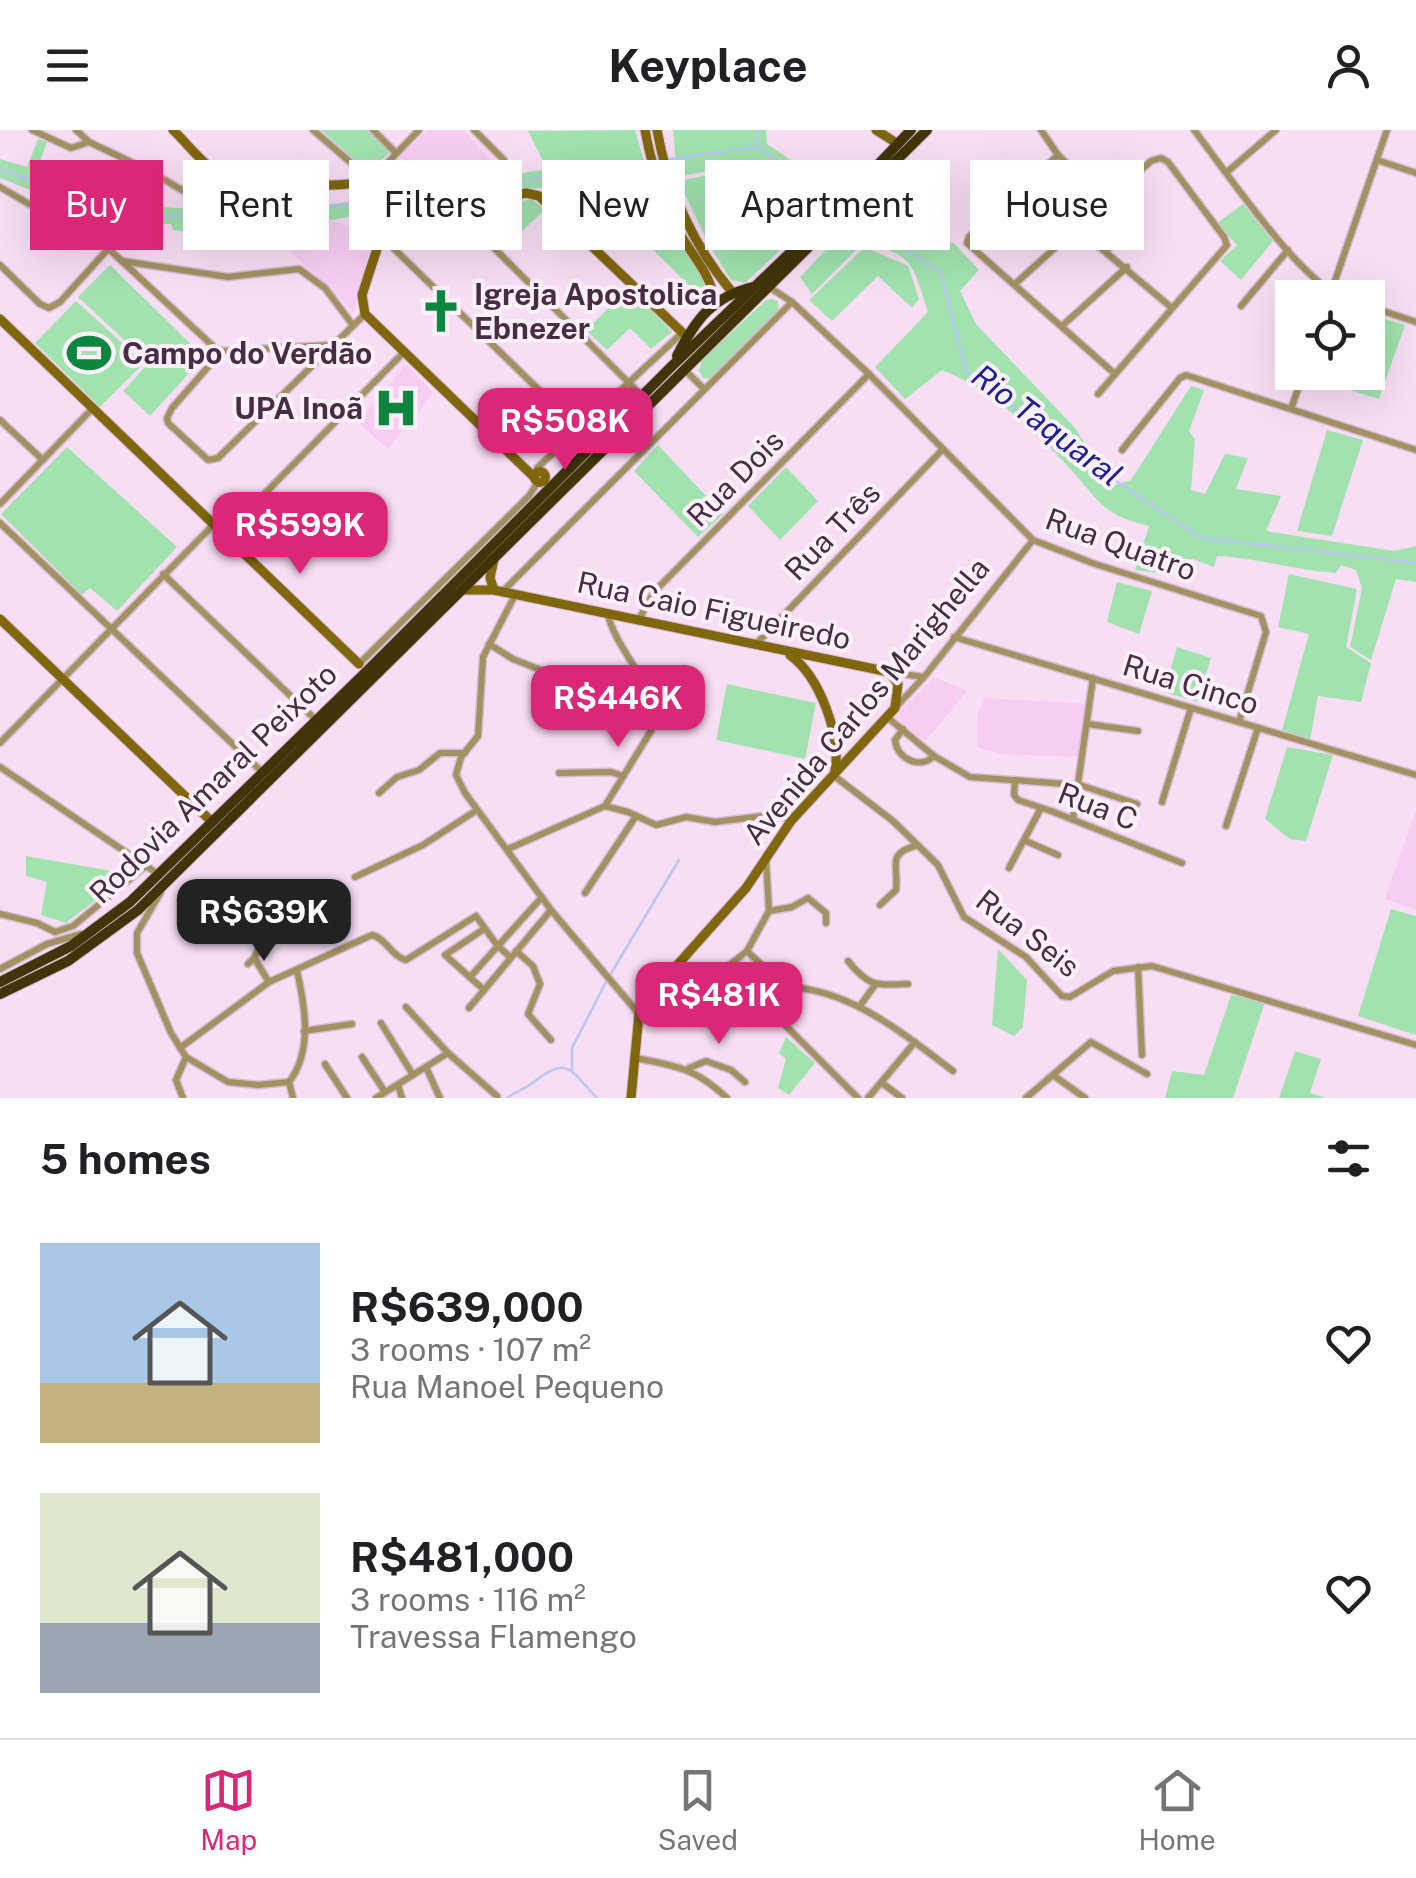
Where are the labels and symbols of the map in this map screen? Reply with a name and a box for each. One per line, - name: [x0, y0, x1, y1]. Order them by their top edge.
- place label: Igreja Apostolica Ebnezer: [474, 276, 717, 346]
- church icon: Igreja Apostolica Ebnezer: [417, 287, 465, 335]
- sports icon: Campo do Verdão: [65, 329, 113, 377]
- place label: Campo do Verdão: [122, 335, 372, 371]
- water label: Rio Taquaral: [965, 357, 1129, 493]
- hospital icon: UPA Inoã: [372, 384, 420, 432]
- pin: R$508K: [484, 388, 646, 473]
- place label: UPA Inoã: [234, 390, 363, 426]
- street label: Rua Dois: [679, 422, 791, 534]
- street label: Rua Três: [777, 475, 887, 587]
- pin: R$599K: [219, 492, 381, 577]
- street label: Rua Quatro: [1041, 500, 1201, 588]
- street label: Avenida Carlos Marighella: [735, 550, 997, 852]
- street label: Rua Caio Figueiredo: [574, 563, 854, 657]
- street label: Rua Cinco: [1119, 646, 1263, 722]
- street label: Rodovia Amaral Peixoto: [82, 655, 344, 911]
- pin: R$446K: [537, 665, 699, 750]
- street label: Rua C: [1053, 775, 1143, 837]
- pin: R$639K: [183, 879, 345, 964]
- street label: Rua Seis: [969, 882, 1087, 984]
- pin: R$481K: [638, 962, 800, 1047]

